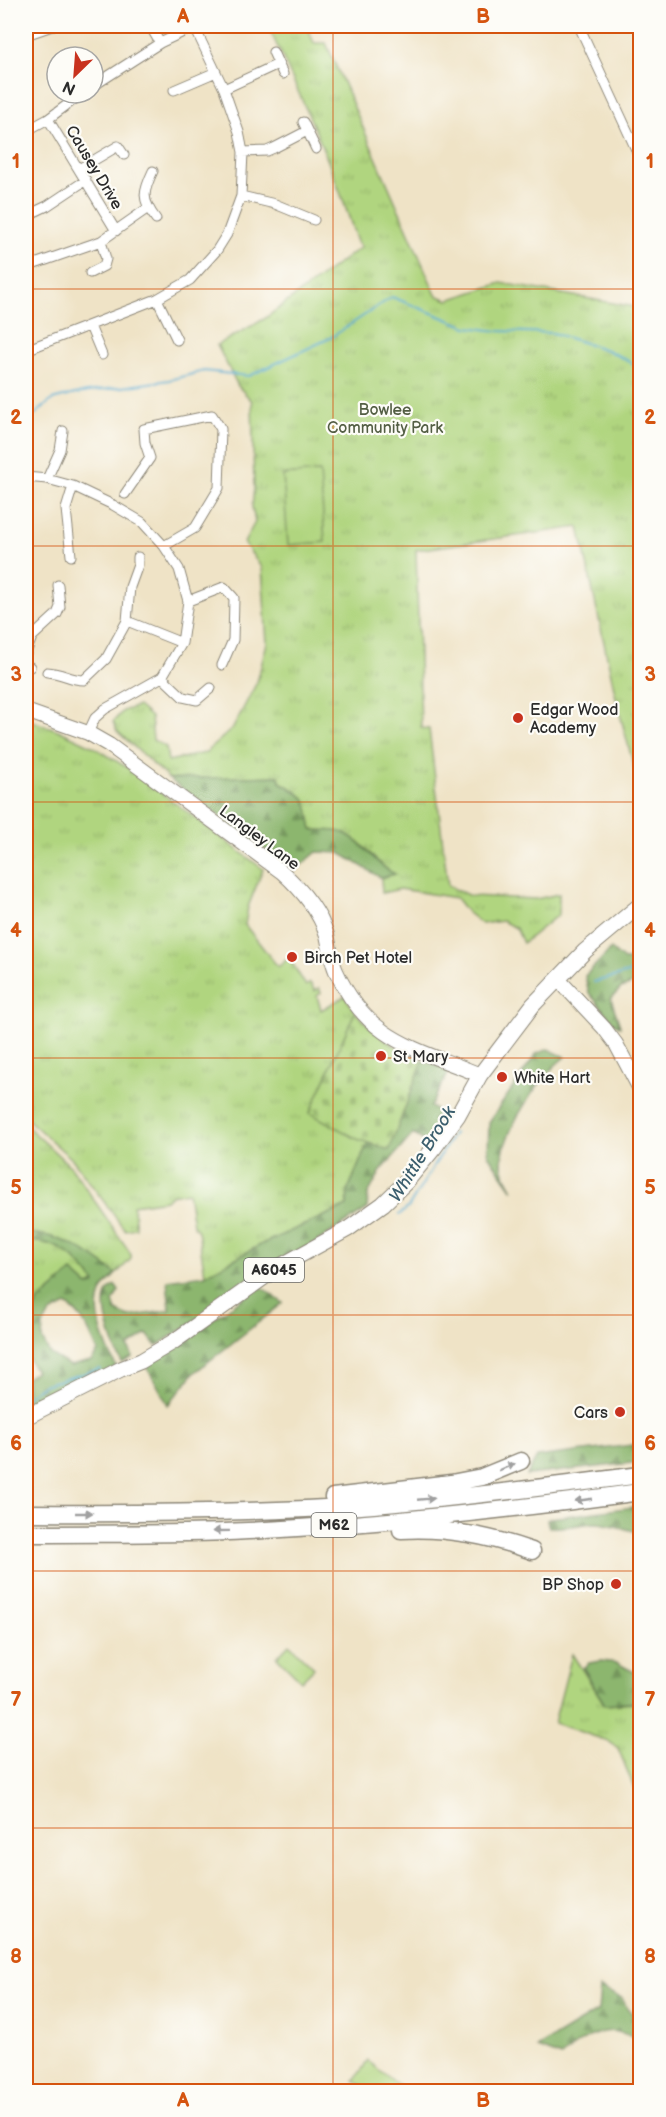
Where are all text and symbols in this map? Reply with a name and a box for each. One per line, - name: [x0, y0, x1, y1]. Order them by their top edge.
- text: A: [176, 5, 190, 29]
- text: B: [476, 5, 490, 29]
- north arrow: [45, 45, 105, 105]
- text: N: [60, 76, 79, 98]
- street label: Causey Drive: [61, 122, 127, 214]
- text: 1: [12, 150, 20, 174]
- text: 1: [646, 150, 654, 174]
- park label: Bowlee Community Park: [327, 401, 443, 438]
- text: 2: [10, 406, 22, 430]
- text: 2: [644, 406, 656, 430]
- text: 3: [10, 663, 22, 687]
- text: 3: [644, 663, 656, 687]
- place label: Edgar Wood Academy: [530, 701, 619, 738]
- marker: Edgar Wood Academy: [511, 711, 525, 725]
- street label: Langley Lane: [215, 802, 303, 875]
- text: 4: [10, 919, 22, 943]
- text: 4: [644, 919, 656, 943]
- place label: Birch Pet Hotel: [304, 949, 412, 968]
- marker: Birch Pet Hotel: [285, 950, 299, 964]
- place label: St Mary: [393, 1048, 449, 1067]
- marker: St Mary: [374, 1049, 388, 1063]
- place label: White Hart: [514, 1069, 591, 1088]
- marker: White Hart: [495, 1070, 509, 1084]
- water label: Whittle Brook: [385, 1102, 461, 1206]
- text: 5: [10, 1176, 22, 1200]
- text: 5: [644, 1176, 656, 1200]
- road number: A6045: [244, 1258, 304, 1282]
- place label: Cars: [574, 1404, 608, 1423]
- marker: Cars: [613, 1405, 627, 1419]
- text: 6: [10, 1432, 22, 1456]
- text: 6: [644, 1432, 656, 1456]
- one-way arrow: [498, 1462, 516, 1471]
- one-way arrow: [416, 1494, 435, 1504]
- one-way arrow: [573, 1495, 592, 1505]
- one-way arrow: [74, 1508, 93, 1518]
- road number: M62: [312, 1513, 356, 1537]
- one-way arrow: [212, 1527, 231, 1536]
- place label: BP Shop: [542, 1576, 604, 1595]
- marker: BP Shop: [609, 1577, 623, 1591]
- text: 7: [10, 1688, 22, 1712]
- text: 7: [644, 1688, 656, 1712]
- text: 8: [10, 1945, 22, 1969]
- text: 8: [644, 1945, 656, 1969]
- text: A: [176, 2089, 190, 2113]
- text: B: [476, 2089, 490, 2113]

